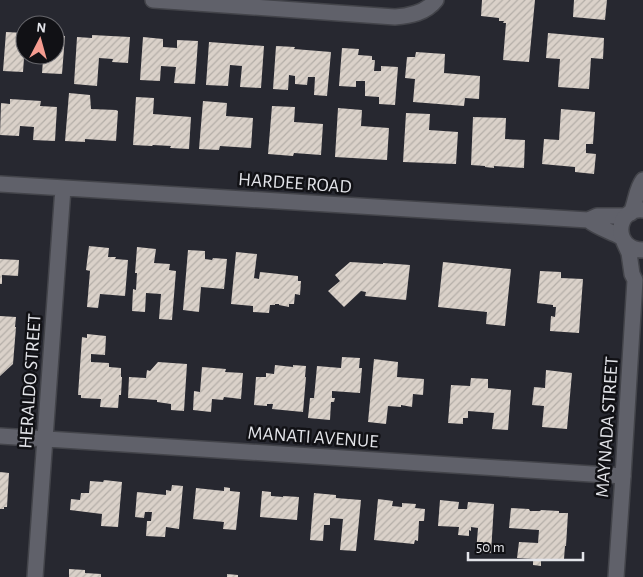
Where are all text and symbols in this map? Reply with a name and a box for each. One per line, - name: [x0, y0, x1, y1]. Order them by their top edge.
- north arrow: [15, 15, 65, 65]
- text: N: [36, 21, 47, 36]
- street label: HARDEE ROAD: [238, 170, 352, 197]
- street label: HERALDO STREET: [16, 313, 45, 449]
- street label: MAYNADA STREET: [593, 356, 622, 498]
- street label: MANATI AVENUE: [247, 423, 379, 452]
- scale bar: [468, 530, 583, 562]
- text: 50 m: [476, 540, 505, 555]

